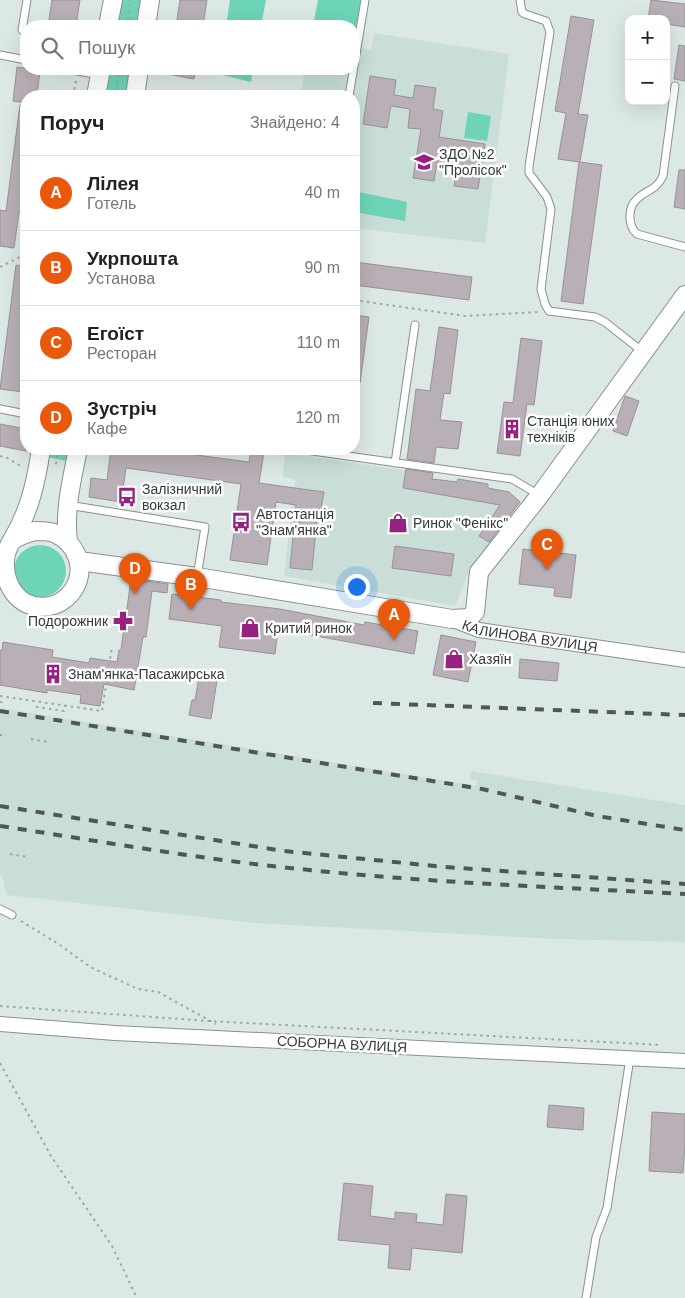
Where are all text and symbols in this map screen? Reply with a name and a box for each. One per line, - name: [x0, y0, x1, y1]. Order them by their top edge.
- map controls: [625, 15, 670, 105]
- button: +: [625, 15, 670, 60]
- search box: [20, 20, 360, 75]
- icon: search: [38, 34, 66, 62]
- text: Пошук: [78, 37, 135, 58]
- button: −: [625, 60, 670, 105]
- text: Поруч: [40, 111, 104, 134]
- text: Знайдено: 4: [250, 114, 340, 131]
- place label: ЗДО №2 "Пролісок": [439, 146, 507, 178]
- school or university icon: ЗДО №2 "Пролісок": [413, 151, 435, 173]
- text: Лілея: [87, 173, 139, 194]
- text: A: [50, 184, 62, 201]
- text: 40 m: [304, 184, 340, 201]
- text: Готель: [87, 195, 136, 212]
- text: Укрпошта: [87, 248, 178, 269]
- text: B: [50, 259, 62, 276]
- text: 90 m: [304, 259, 340, 276]
- text: Установа: [87, 270, 155, 287]
- text: Егоїст: [87, 323, 144, 344]
- text: C: [50, 334, 62, 351]
- text: 110 m: [297, 334, 340, 351]
- text: Ресторан: [87, 345, 157, 362]
- text: Зустріч: [87, 398, 157, 419]
- text: D: [50, 409, 62, 426]
- text: 120 m: [296, 409, 340, 426]
- place label: Станція юних техніків: [527, 413, 615, 445]
- building icon: Станція юних техніків: [501, 418, 523, 440]
- text: Кафе: [87, 420, 127, 437]
- place label: Залізничний вокзал: [142, 481, 222, 513]
- bus stop icon: Залізничний вокзал: [116, 486, 138, 508]
- place label: Автостанція "Знам'янка": [256, 506, 334, 538]
- bus stop icon: Автостанція "Знам'янка": [230, 511, 252, 533]
- shop icon: Ринок "Фенікс": [387, 512, 409, 534]
- place label: Ринок "Фенікс": [413, 515, 508, 531]
- pin: C: [531, 529, 563, 570]
- pin: D: [119, 553, 151, 594]
- pin: B: [175, 569, 207, 610]
- your location: [344, 574, 370, 600]
- pin: A: [378, 599, 410, 640]
- pharmacy icon: Подорожник: [112, 610, 134, 632]
- place label: Подорожник: [28, 613, 109, 629]
- street label: КАЛИНОВА ВУЛИЦЯ: [460, 616, 599, 655]
- shop icon: Критий ринок: [239, 617, 261, 639]
- place label: Критий ринок: [265, 620, 353, 636]
- shop icon: Хазяїн: [443, 648, 465, 670]
- place label: Хазяїн: [469, 651, 512, 667]
- building icon: Знам'янка-Пасажирська: [42, 663, 64, 685]
- place label: Знам'янка-Пасажирська: [68, 666, 225, 682]
- street label: СОБОРНА ВУЛИЦЯ: [277, 1033, 407, 1055]

